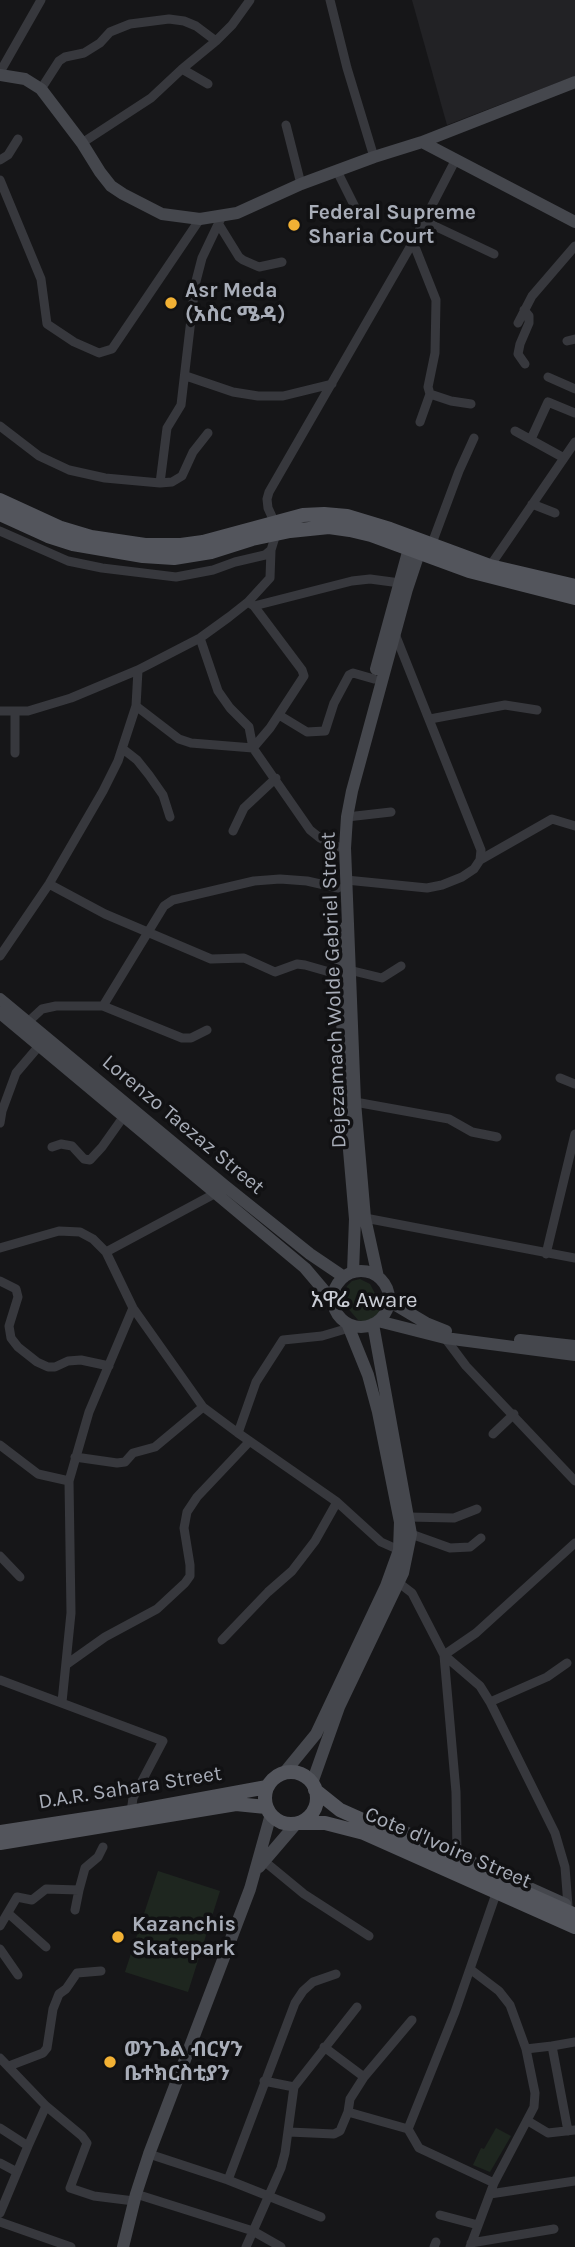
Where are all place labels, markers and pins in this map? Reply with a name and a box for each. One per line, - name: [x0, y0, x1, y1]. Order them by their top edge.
- place label: Federal Supreme Sharia Court: [308, 200, 476, 250]
- marker: Federal Supreme Sharia Court: [286, 217, 302, 233]
- place label: Asr Meda (አስር ሜዳ): [185, 278, 286, 328]
- marker: Asr Meda (አስር ሜዳ): [163, 295, 179, 311]
- place label: Kazanchis Skatepark: [132, 1912, 236, 1962]
- marker: Kazanchis Skatepark: [110, 1929, 126, 1945]
- place label: ወንጌል ብርሃን ቤተክርስቲያን: [124, 2037, 243, 2087]
- marker: ወንጌል ብርሃን ቤተክርስቲያን: [102, 2054, 118, 2070]

